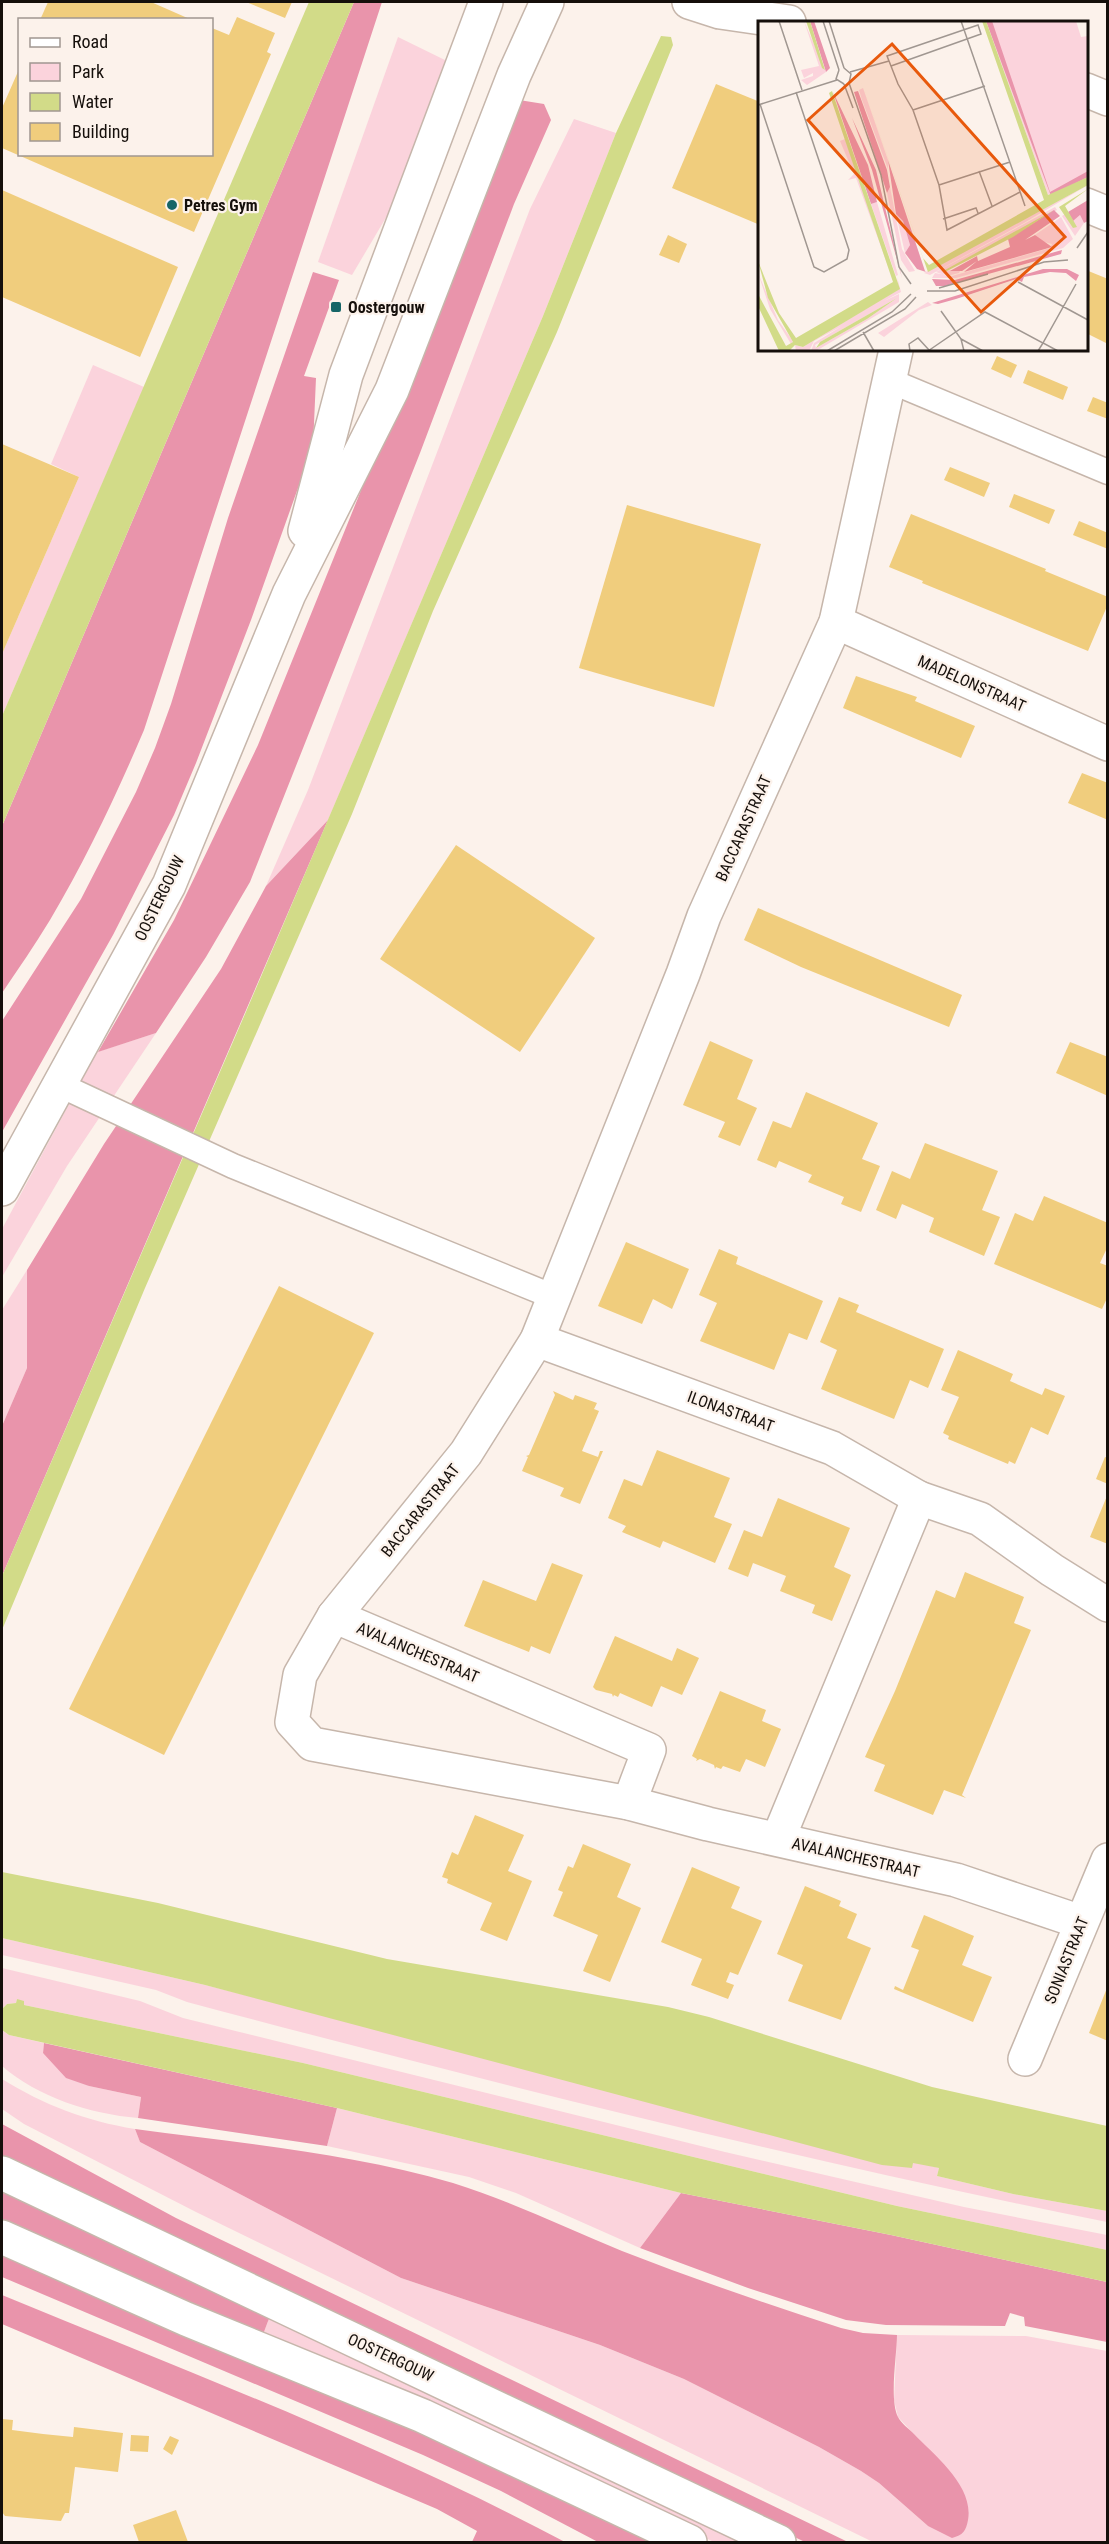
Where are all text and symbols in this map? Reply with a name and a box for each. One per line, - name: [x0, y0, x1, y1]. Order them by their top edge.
- legend: [18, 18, 213, 156]
- inset map: [758, 21, 1088, 351]
- text: Road: [72, 31, 108, 52]
- text: Park: [72, 61, 104, 82]
- text: Water: [72, 91, 114, 112]
- text: Building: [72, 121, 129, 142]
- place label: Petres Gym: [184, 196, 258, 215]
- marker: Petres Gym: [165, 198, 179, 212]
- place label: Oostergouw: [348, 298, 425, 317]
- marker: Oostergouw: [329, 300, 343, 314]
- street label: MADELONSTRAAT: [915, 651, 1029, 716]
- street label: BACCARASTRAAT: [712, 772, 775, 884]
- street label: OOSTERGOUW: [131, 852, 188, 944]
- street label: ILONASTRAAT: [685, 1387, 777, 1436]
- street label: BACCARASTRAAT: [377, 1460, 464, 1561]
- street label: AVALANCHESTRAAT: [354, 1618, 482, 1687]
- street label: AVALANCHESTRAAT: [790, 1834, 922, 1881]
- street label: SONIASTRAAT: [1040, 1914, 1093, 2006]
- street label: OOSTERGOUW: [345, 2329, 437, 2386]

